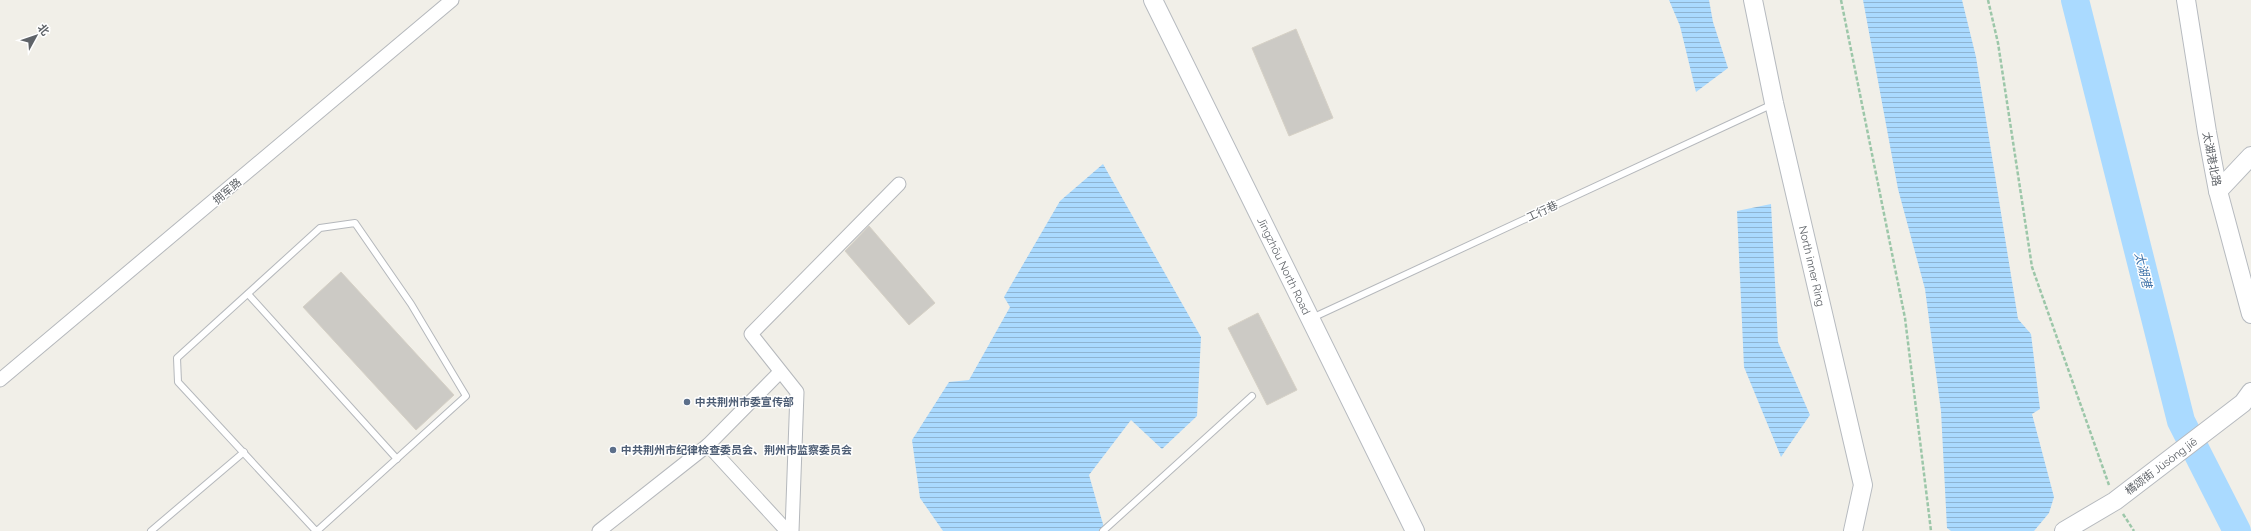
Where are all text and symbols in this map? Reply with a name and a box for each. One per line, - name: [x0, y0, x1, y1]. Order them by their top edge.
- north arrow: [16, 16, 56, 56]
- text: 北: [35, 22, 52, 38]
- street label: 太湖港北路: [2200, 131, 2223, 187]
- street label: 拥军路: [211, 176, 244, 207]
- street label: 工行巷: [1525, 199, 1560, 224]
- street label: Jīngzhōu North Road: [1254, 215, 1313, 317]
- street label: North inner Ring: [1796, 224, 1827, 308]
- water label: 太湖港: [2132, 251, 2155, 291]
- place label: 中共荆州市委宣传部: [695, 396, 794, 409]
- marker: 中共荆州市委宣传部: [682, 397, 692, 407]
- street label: 橘颂街 Júsòng jiē: [2123, 435, 2200, 498]
- place label: 中共荆州市纪律检查委员会、荆州市监察委员会: [621, 444, 852, 457]
- marker: 中共荆州市纪律检查委员会、荆州市监察委员会: [608, 445, 618, 455]

